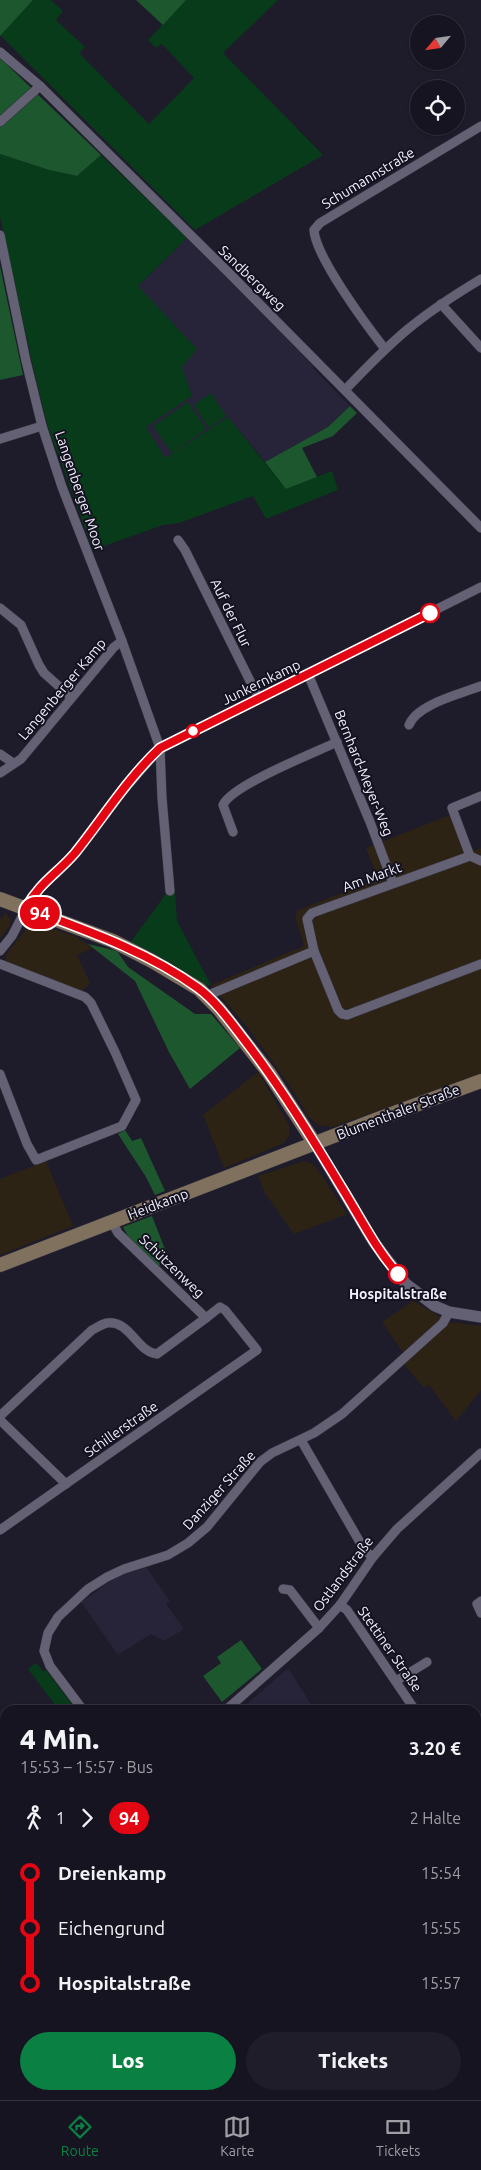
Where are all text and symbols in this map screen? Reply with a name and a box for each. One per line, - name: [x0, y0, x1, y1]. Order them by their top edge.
- north arrow: [410, 15, 465, 70]
- map controls: [410, 15, 465, 135]
- button: locate: [410, 80, 465, 135]
- street label: Schumannstraße: [319, 144, 417, 212]
- street label: Sandbergweg: [215, 242, 289, 314]
- street label: Langenberger Moor: [52, 429, 108, 554]
- street label: Auf der Flur: [208, 576, 255, 651]
- unlabelled marker: [420, 603, 440, 623]
- street label: Langenberger Kamp: [15, 635, 109, 743]
- street label: Junkernkamp: [219, 656, 303, 708]
- street label: Bernhard-Meyer-Weg: [331, 708, 397, 838]
- unlabelled marker: [186, 724, 200, 738]
- street label: Am Markt: [340, 859, 404, 895]
- line badge: 94: [18, 897, 62, 929]
- text: 94: [30, 903, 50, 923]
- street label: Blumenthaler Straße: [334, 1081, 462, 1143]
- street label: Heidkamp: [125, 1185, 191, 1223]
- street label: Schützenweg: [136, 1231, 208, 1301]
- marker: Hospitalstraße: [388, 1264, 408, 1284]
- place label: Hospitalstraße: [349, 1286, 447, 1302]
- street label: Schillerstraße: [81, 1398, 161, 1460]
- street label: Danziger Straße: [179, 1447, 259, 1533]
- street label: Ostlandstraße: [310, 1533, 376, 1615]
- street label: Stettiner Straße: [355, 1603, 425, 1695]
- text: 4 Min.: [20, 1723, 99, 1754]
- text: 3.20 €: [409, 1737, 461, 1759]
- text: 15:53 – 15:57 · Bus: [20, 1758, 153, 1776]
- icon: walk: [20, 1804, 48, 1832]
- icon: forward: [73, 1804, 101, 1832]
- text: 94: [119, 1808, 139, 1828]
- text: 1: [56, 1809, 65, 1827]
- text: 2 Halte: [410, 1809, 461, 1827]
- text: Dreienkamp: [58, 1862, 166, 1884]
- text: 15:54: [421, 1864, 461, 1882]
- text: Eichengrund: [58, 1917, 165, 1939]
- text: 15:55: [421, 1919, 461, 1937]
- text: Hospitalstraße: [58, 1972, 191, 1994]
- text: 15:57: [421, 1974, 461, 1992]
- button: Los: [20, 2032, 236, 2090]
- button: Tickets: [246, 2032, 461, 2090]
- tab: Route: [61, 2113, 99, 2159]
- tab: Karte: [220, 2113, 255, 2159]
- tab: Tickets: [376, 2113, 420, 2159]

